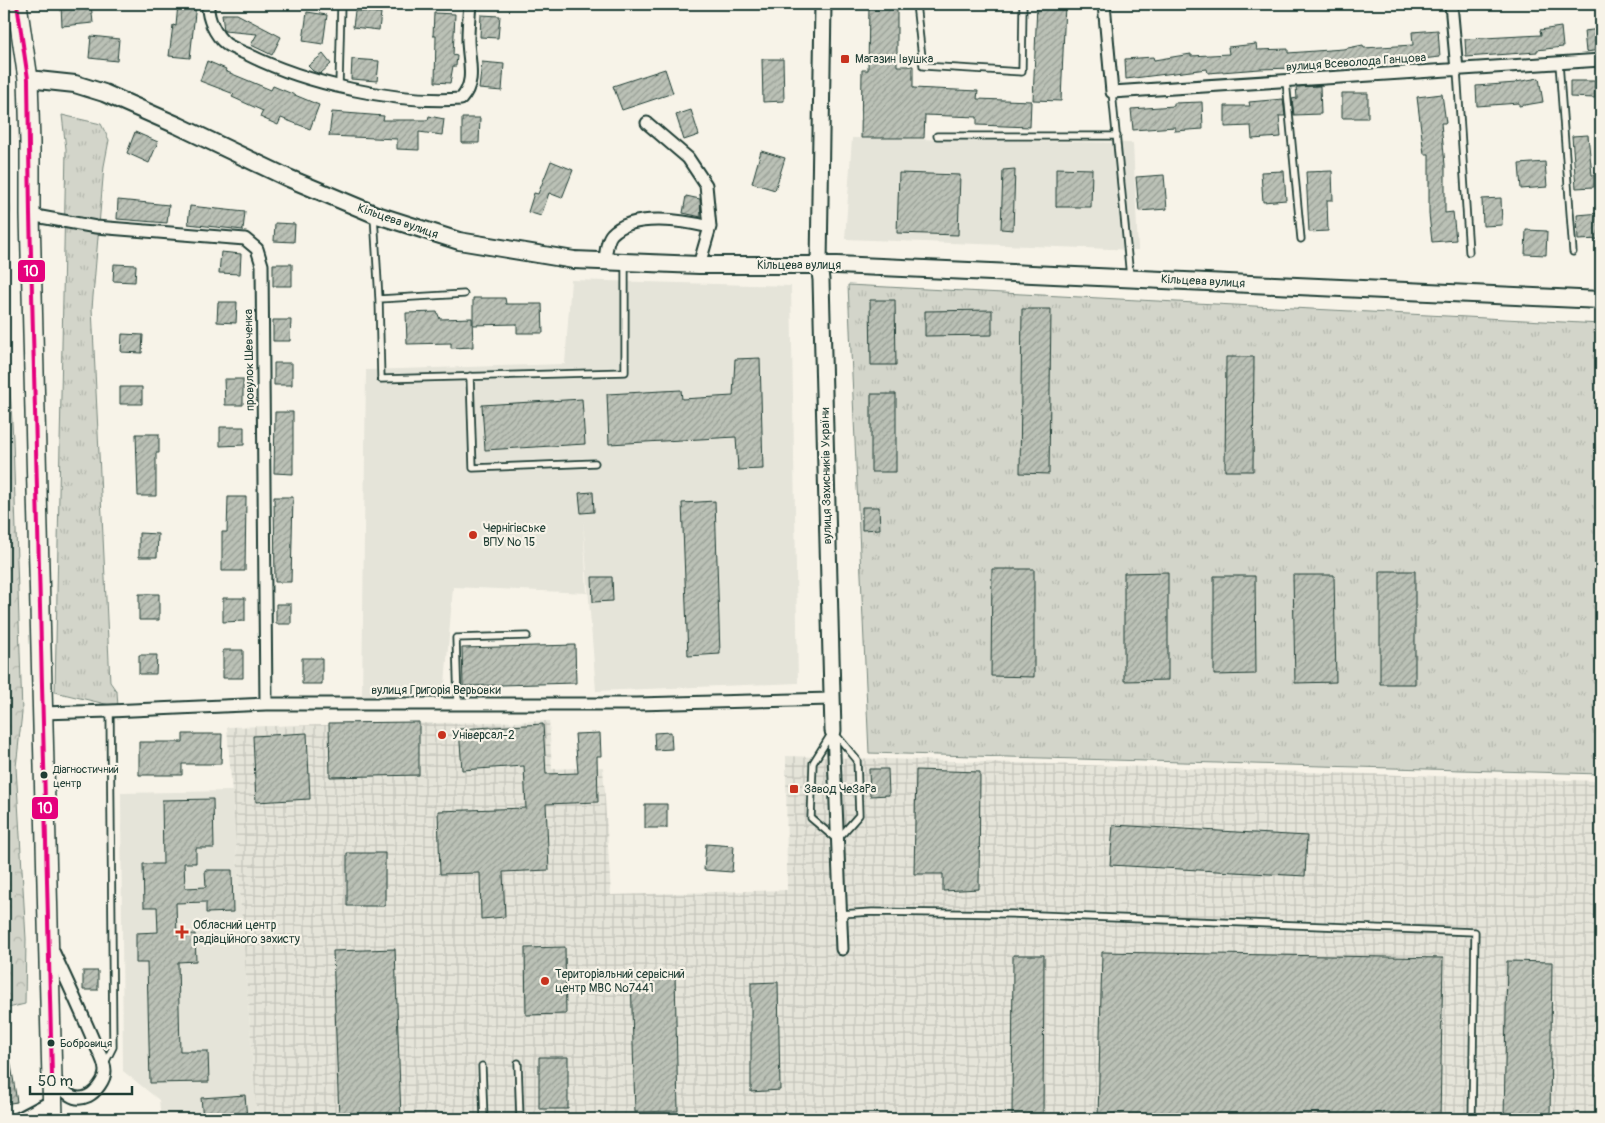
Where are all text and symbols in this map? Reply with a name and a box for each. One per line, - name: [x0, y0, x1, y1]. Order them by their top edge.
- street label: вулиця Всеволода Ганцова: [1285, 50, 1427, 75]
- place label: Магазин Івушка: [855, 52, 934, 67]
- marker: Магазин Івушка: [839, 53, 851, 65]
- street label: Кільцева вулиця: [356, 201, 440, 242]
- street label: Кільцева вулиця: [757, 258, 841, 273]
- line badge: 10: [17, 259, 46, 283]
- text: 10: [23, 263, 39, 280]
- street label: Кільцева вулиця: [1161, 272, 1246, 291]
- street label: провулок Шевченка: [241, 308, 258, 411]
- street label: вулиця Захисників України: [818, 407, 835, 545]
- place label: Чернігівське ВПУ № 15: [483, 521, 546, 550]
- marker: Чернігівське ВПУ № 15: [467, 529, 479, 541]
- street label: вулиця Григорія Верьовки: [371, 683, 501, 698]
- place label: Універсал-2: [452, 728, 515, 743]
- marker: Універсал-2: [436, 729, 448, 741]
- place label: Діагностичний центр: [52, 763, 119, 790]
- marker: Діагностичний центр: [39, 770, 49, 780]
- place label: Завод ЧеЗаРа: [804, 782, 877, 797]
- marker: Завод ЧеЗаРа: [788, 783, 800, 795]
- line badge: 10: [31, 796, 59, 820]
- text: 10: [37, 800, 53, 817]
- place label: Обласний центр радіаційного захисту: [193, 918, 300, 947]
- marker: Обласний центр радіаційного захисту: [175, 925, 189, 939]
- place label: Територіальний сервісний центр МВС №7441: [555, 967, 685, 996]
- marker: Територіальний сервісний центр МВС №7441: [539, 975, 551, 987]
- place label: Бобровиця: [60, 1037, 112, 1050]
- marker: Бобровиця: [46, 1038, 56, 1048]
- scale bar: [30, 1063, 132, 1095]
- text: 50 m: [38, 1072, 73, 1091]

